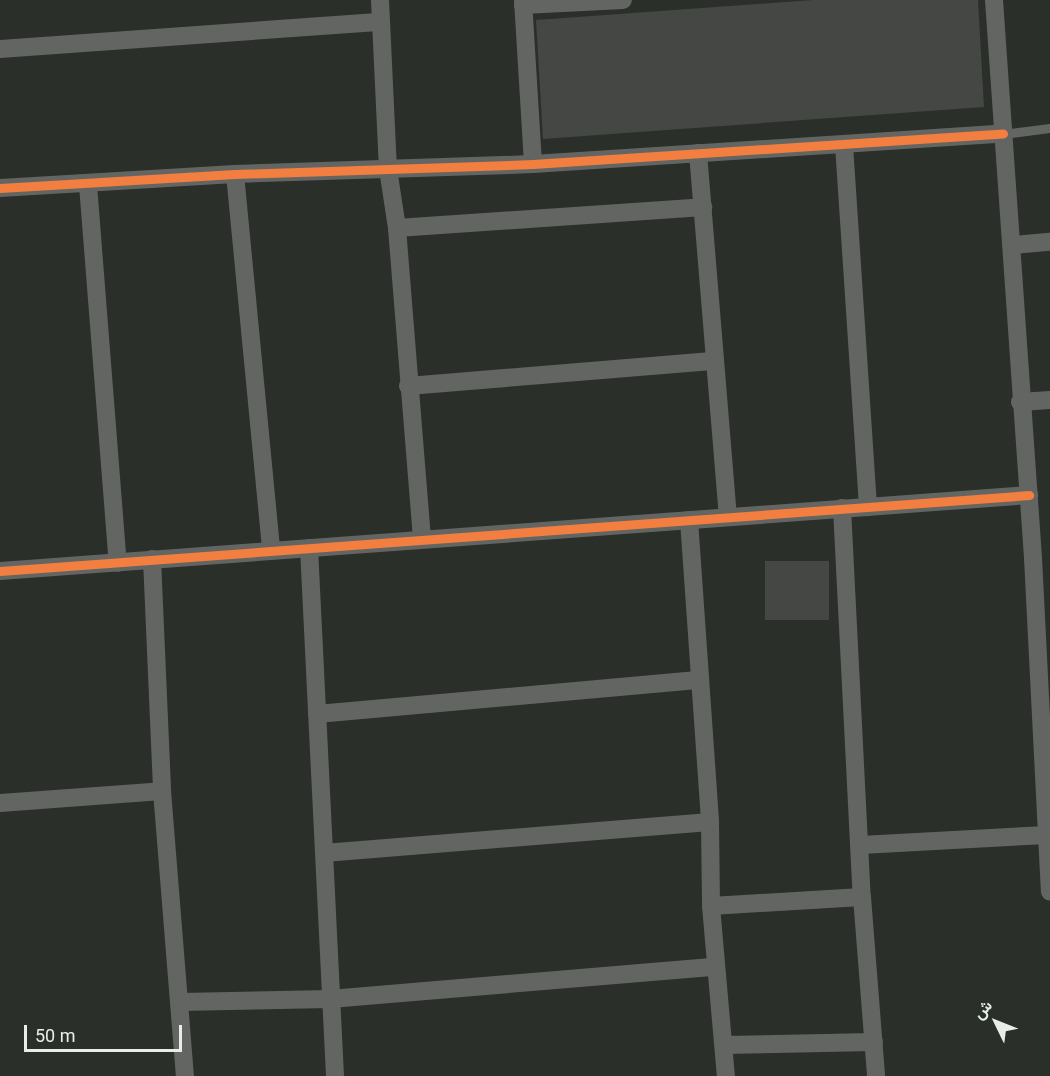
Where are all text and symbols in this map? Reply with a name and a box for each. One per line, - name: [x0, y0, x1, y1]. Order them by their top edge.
- north arrow: [966, 992, 1026, 1052]
- text: ش: [969, 996, 996, 1023]
- scale bar: [27, 1013, 184, 1051]
- text: 50 m: [35, 1025, 75, 1046]

